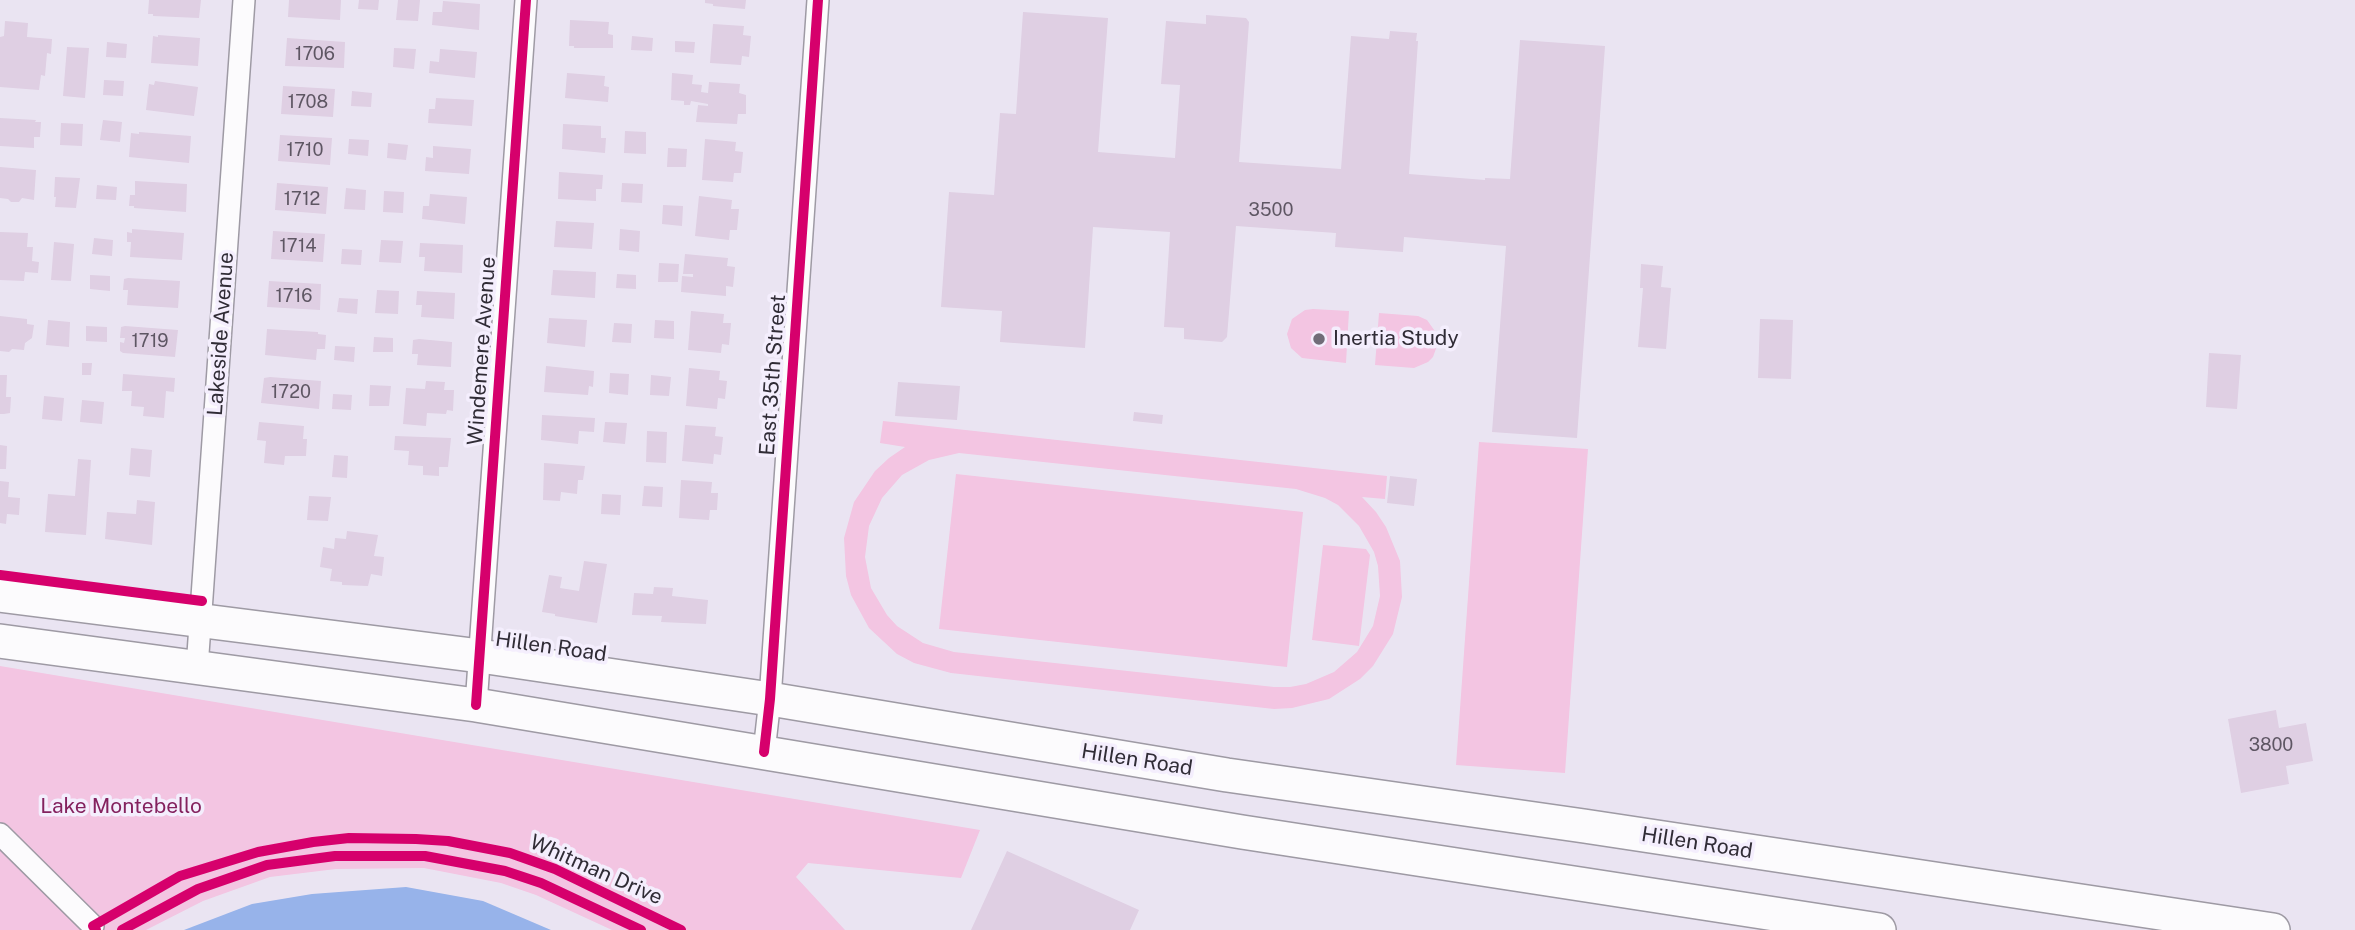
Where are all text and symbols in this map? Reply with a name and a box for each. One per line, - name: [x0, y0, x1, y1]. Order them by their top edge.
- house number: 1706: [295, 43, 335, 65]
- house number: 1708: [288, 91, 328, 113]
- house number: 1710: [287, 139, 323, 161]
- house number: 1712: [284, 188, 320, 210]
- house number: 3500: [1249, 199, 1293, 221]
- house number: 1714: [279, 235, 317, 257]
- street label: Lakeside Avenue: [203, 251, 239, 417]
- street label: Windemere Avenue: [463, 256, 501, 446]
- house number: 1716: [275, 285, 313, 307]
- street label: East 35th Street: [755, 294, 791, 456]
- place label: Inertia Study: [1333, 326, 1459, 352]
- house number: 1719: [131, 330, 169, 352]
- marker: Inertia Study: [1311, 331, 1327, 347]
- house number: 1720: [271, 381, 311, 403]
- street label: Hillen Road: [494, 627, 608, 667]
- house number: 3800: [2249, 734, 2293, 756]
- street label: Hillen Road: [1080, 739, 1194, 781]
- park label: Lake Montebello: [40, 794, 202, 820]
- street label: Hillen Road: [1640, 822, 1754, 864]
- street label: Whitman Drive: [526, 829, 666, 911]

